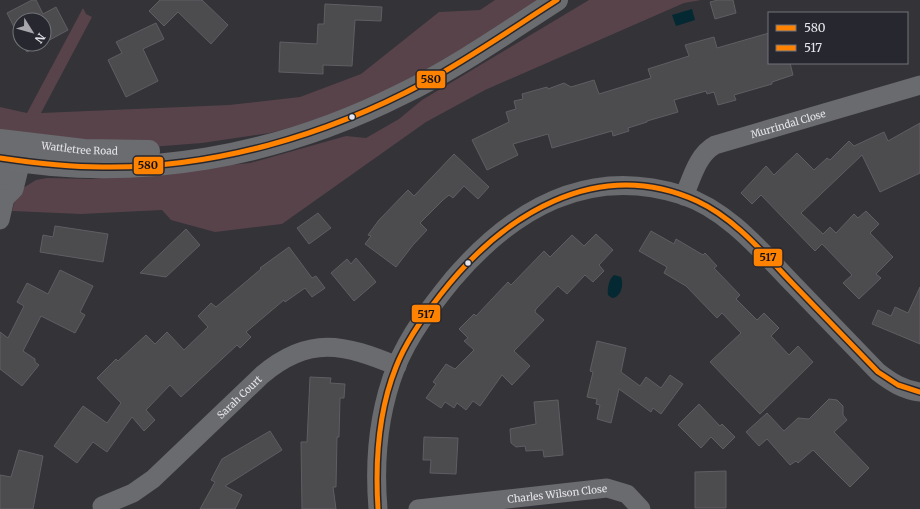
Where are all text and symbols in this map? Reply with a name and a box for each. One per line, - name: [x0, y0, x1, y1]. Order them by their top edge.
- north arrow: [12, 12, 52, 52]
- legend: [768, 12, 908, 64]
- text: 580: [804, 20, 826, 35]
- text: N: [32, 30, 48, 46]
- text: 517: [804, 40, 822, 55]
- line badge: 580: [416, 70, 446, 89]
- text: 580: [421, 72, 441, 86]
- street label: Murrindal Close: [749, 107, 827, 141]
- unlabelled marker: [347, 112, 357, 122]
- street label: Wattletree Road: [40, 139, 118, 158]
- line badge: 580: [133, 156, 164, 175]
- text: 580: [138, 158, 158, 172]
- line badge: 517: [753, 248, 783, 267]
- text: 517: [760, 250, 777, 264]
- unlabelled marker: [463, 258, 473, 268]
- line badge: 517: [411, 304, 441, 323]
- text: 517: [418, 307, 435, 321]
- street label: Sarah Court: [214, 373, 265, 422]
- street label: Charles Wilson Close: [507, 482, 608, 506]

